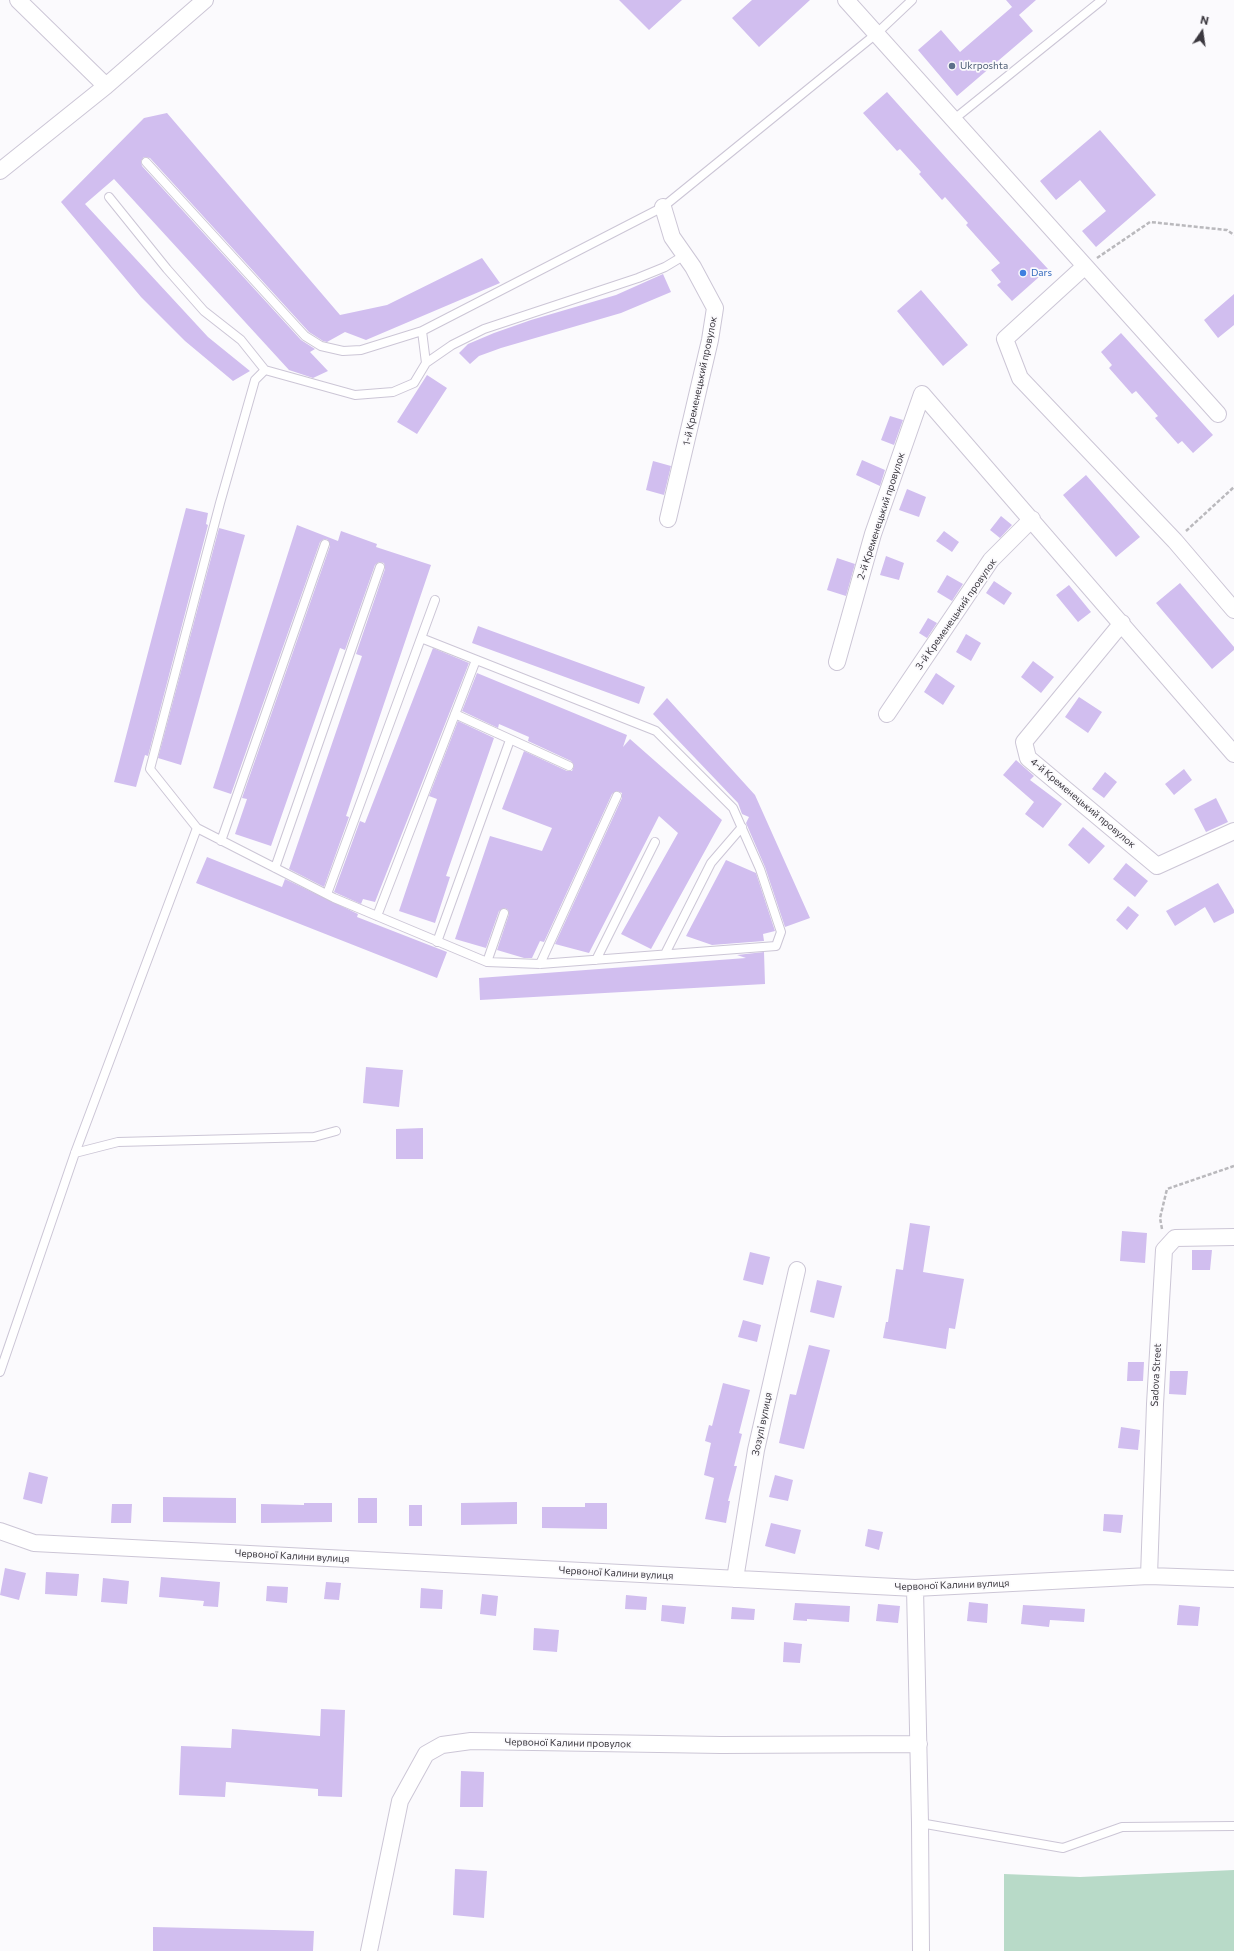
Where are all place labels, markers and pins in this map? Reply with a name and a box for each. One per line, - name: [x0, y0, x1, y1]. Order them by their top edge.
- place label: Ukrposhta: [960, 60, 1008, 72]
- marker: Ukrposhta: [947, 61, 957, 71]
- place label: Dars: [1031, 267, 1052, 279]
- marker: Dars: [1018, 268, 1028, 278]

